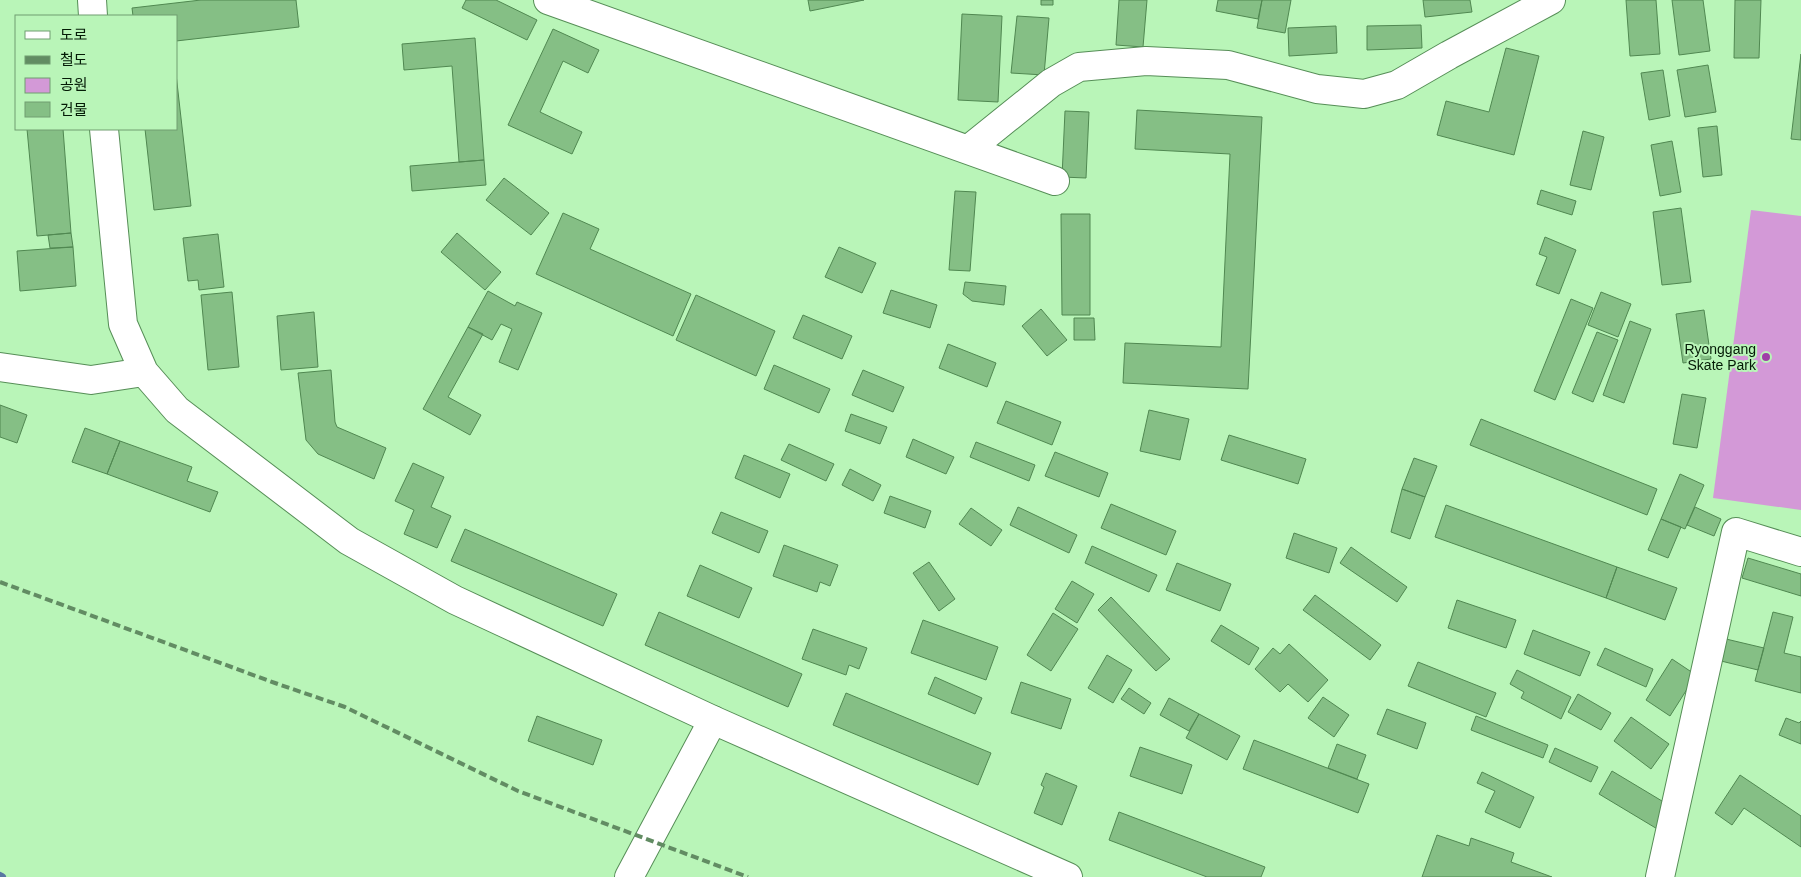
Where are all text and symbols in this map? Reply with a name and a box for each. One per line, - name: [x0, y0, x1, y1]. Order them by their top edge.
- legend: [15, 15, 178, 130]
- text: 도로: [60, 26, 88, 43]
- text: 철도: [60, 51, 88, 68]
- text: 공원: [60, 76, 88, 93]
- text: 건물: [60, 101, 88, 118]
- place label: Ryonggang Skate Park: [1684, 341, 1757, 373]
- marker: Ryonggang Skate Park: [1760, 351, 1772, 363]

